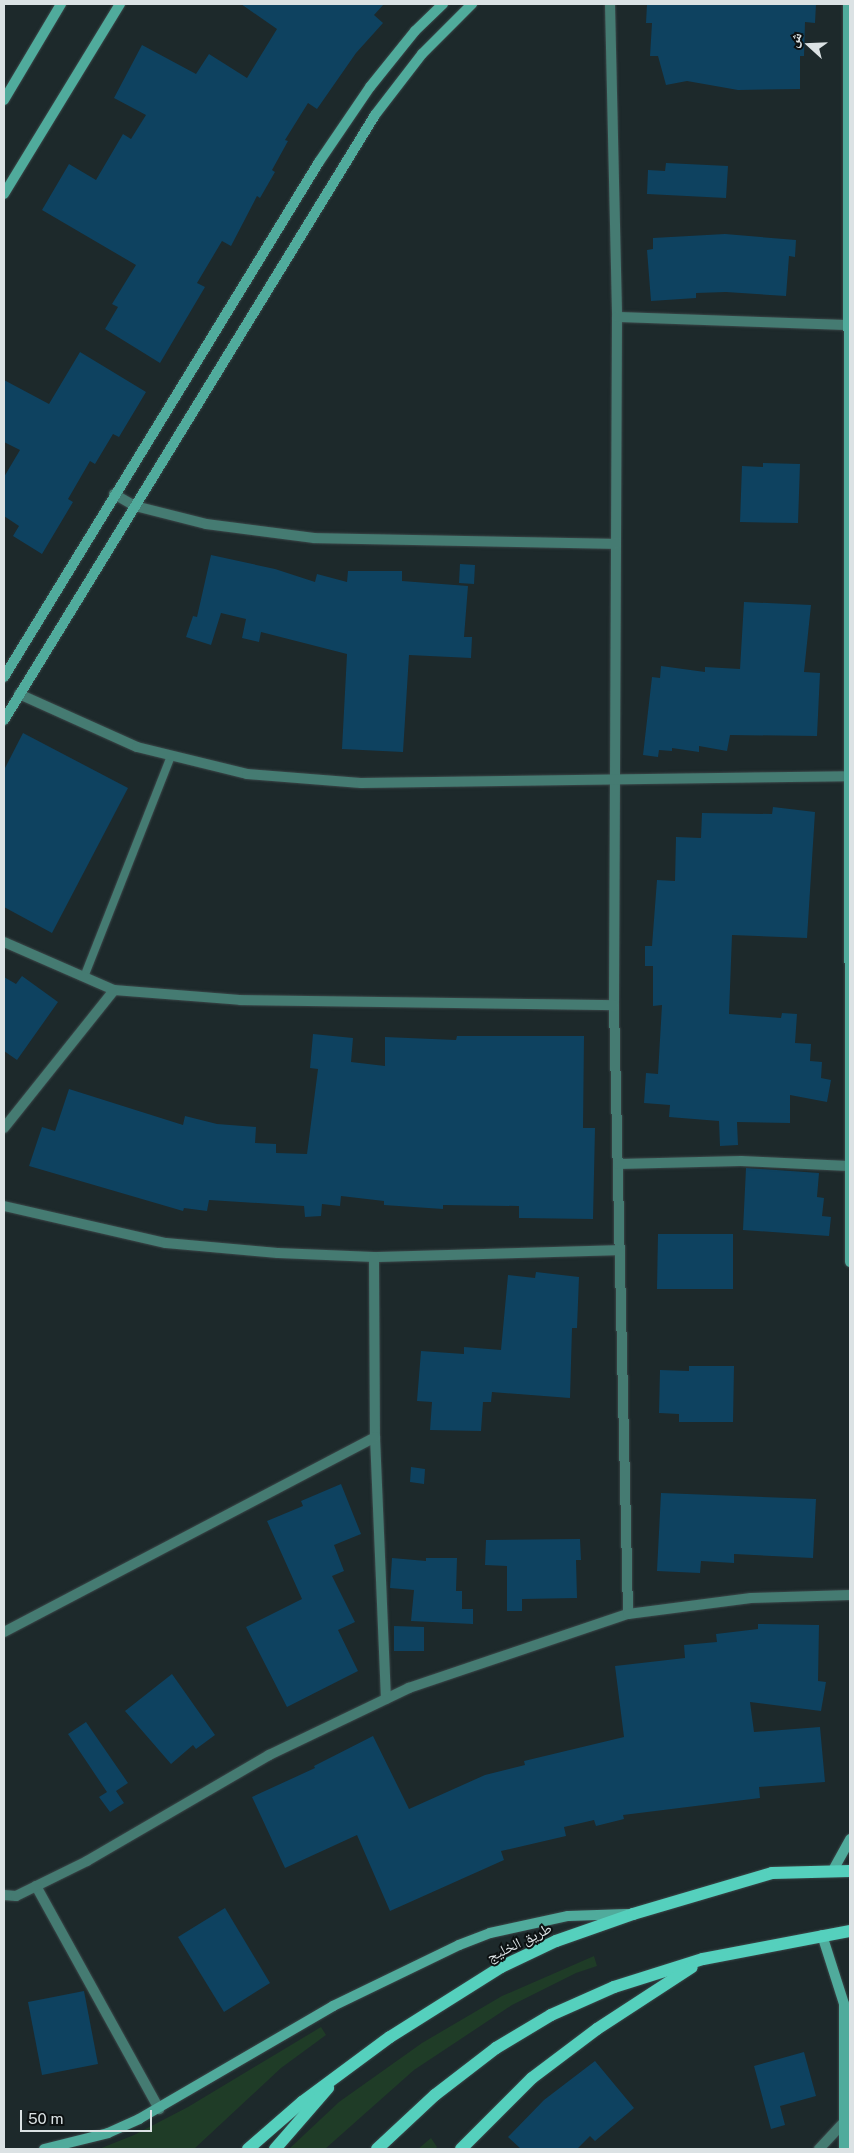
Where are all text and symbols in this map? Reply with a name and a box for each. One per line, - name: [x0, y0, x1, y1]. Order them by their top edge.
- north arrow: [784, 20, 834, 70]
- text: ش: [785, 30, 805, 50]
- street label: طريق الخليج: [484, 1919, 554, 1965]
- scale bar: [22, 2100, 155, 2132]
- text: 50 m: [28, 2110, 63, 2127]

